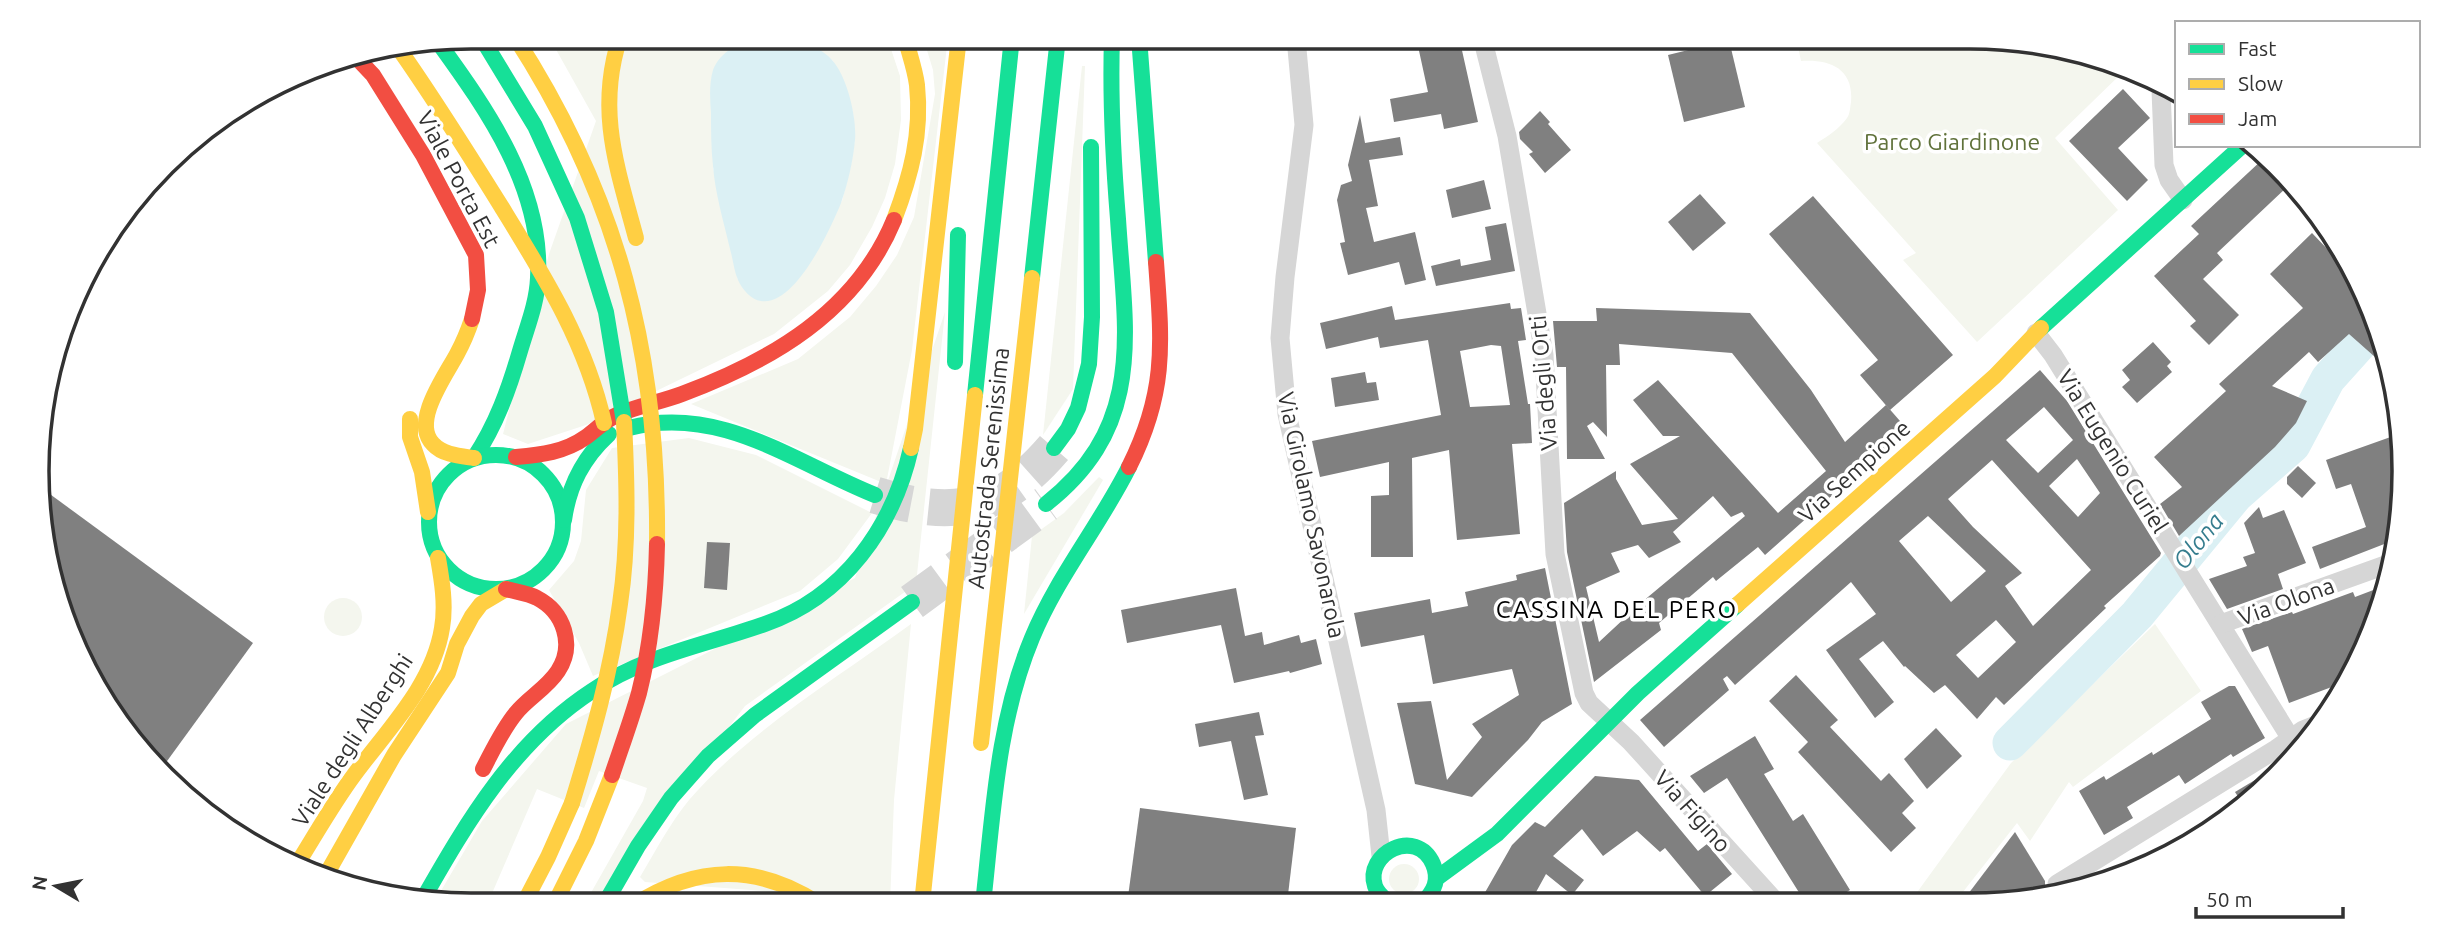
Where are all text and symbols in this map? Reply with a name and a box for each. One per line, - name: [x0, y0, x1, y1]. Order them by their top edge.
- legend: [2175, 21, 2420, 147]
- text: Fast: [2238, 36, 2276, 60]
- text: Slow: [2238, 71, 2283, 95]
- text: Jam: [2238, 106, 2277, 130]
- street label: Viale Porta Est: [413, 107, 505, 251]
- park label: Parco Giardinone: [1864, 129, 2040, 154]
- street label: Via degli Orti: [1525, 314, 1561, 452]
- street label: Autostrada Serenissima: [963, 346, 1013, 590]
- street label: Via Eugenio Curiel: [2053, 365, 2173, 537]
- street label: Via Girolamo Savonarola: [1274, 390, 1350, 640]
- street label: Via Sempione: [1793, 415, 1915, 527]
- water label: Olona: [2167, 508, 2229, 574]
- street label: Via Olona: [2235, 572, 2337, 630]
- district label: CASSINA DEL PERO: [1496, 596, 1738, 623]
- street label: Viale degli Alberghi: [287, 649, 417, 831]
- street label: Via Figino: [1650, 765, 1736, 857]
- north arrow: [21, 851, 91, 921]
- text: N: [27, 874, 51, 892]
- scale bar: [2196, 876, 2343, 920]
- text: 50 m: [2206, 887, 2253, 911]

